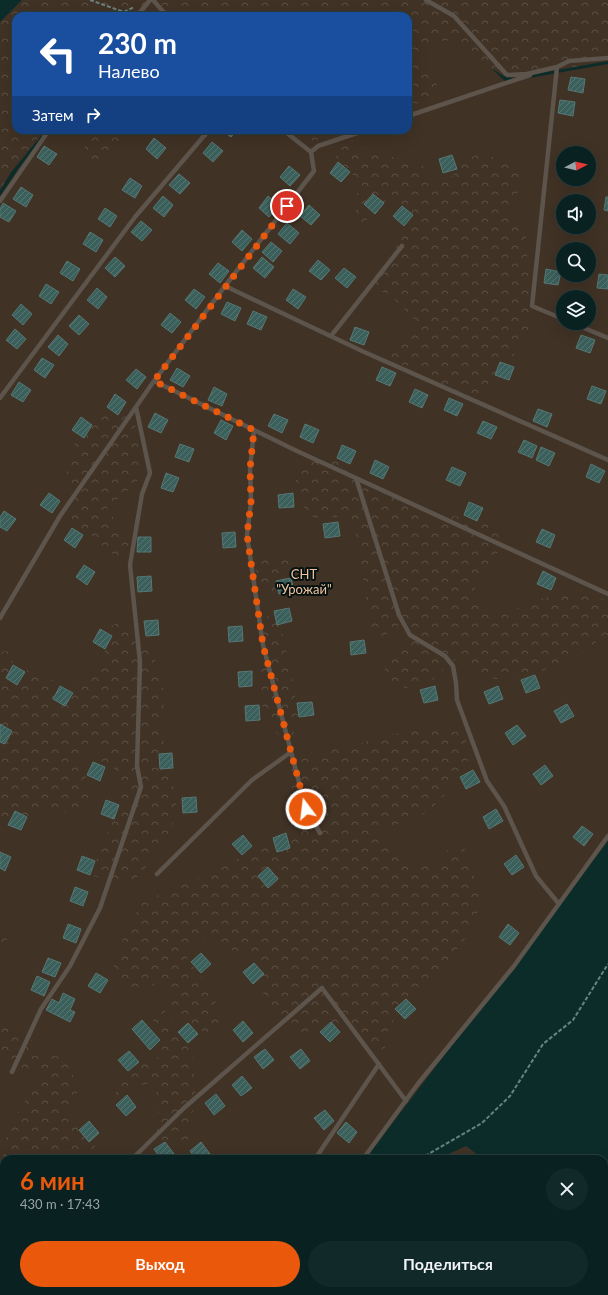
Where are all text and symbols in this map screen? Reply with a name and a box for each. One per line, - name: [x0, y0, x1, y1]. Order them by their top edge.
- text: 230 m: [98, 26, 177, 60]
- icon: left: [32, 28, 84, 80]
- text: Налево: [98, 60, 160, 82]
- icon: right: [82, 104, 104, 126]
- text: Затем: [32, 106, 74, 124]
- north arrow: [556, 146, 596, 186]
- map controls: [556, 146, 596, 330]
- pin: [270, 189, 304, 223]
- button: sound: [556, 194, 596, 234]
- icon: arrive: [276, 195, 298, 217]
- button: search: [556, 242, 596, 282]
- button: layers: [556, 290, 596, 330]
- park label: СНТ "Урожай": [276, 566, 332, 597]
- position arrow: [285, 788, 327, 830]
- text: 6 мин: [20, 1166, 85, 1195]
- button: close: [546, 1168, 588, 1210]
- text: 430 m · 17:43: [20, 1196, 100, 1212]
- button: Выход: [20, 1241, 300, 1287]
- button: Поделиться: [308, 1241, 588, 1287]

